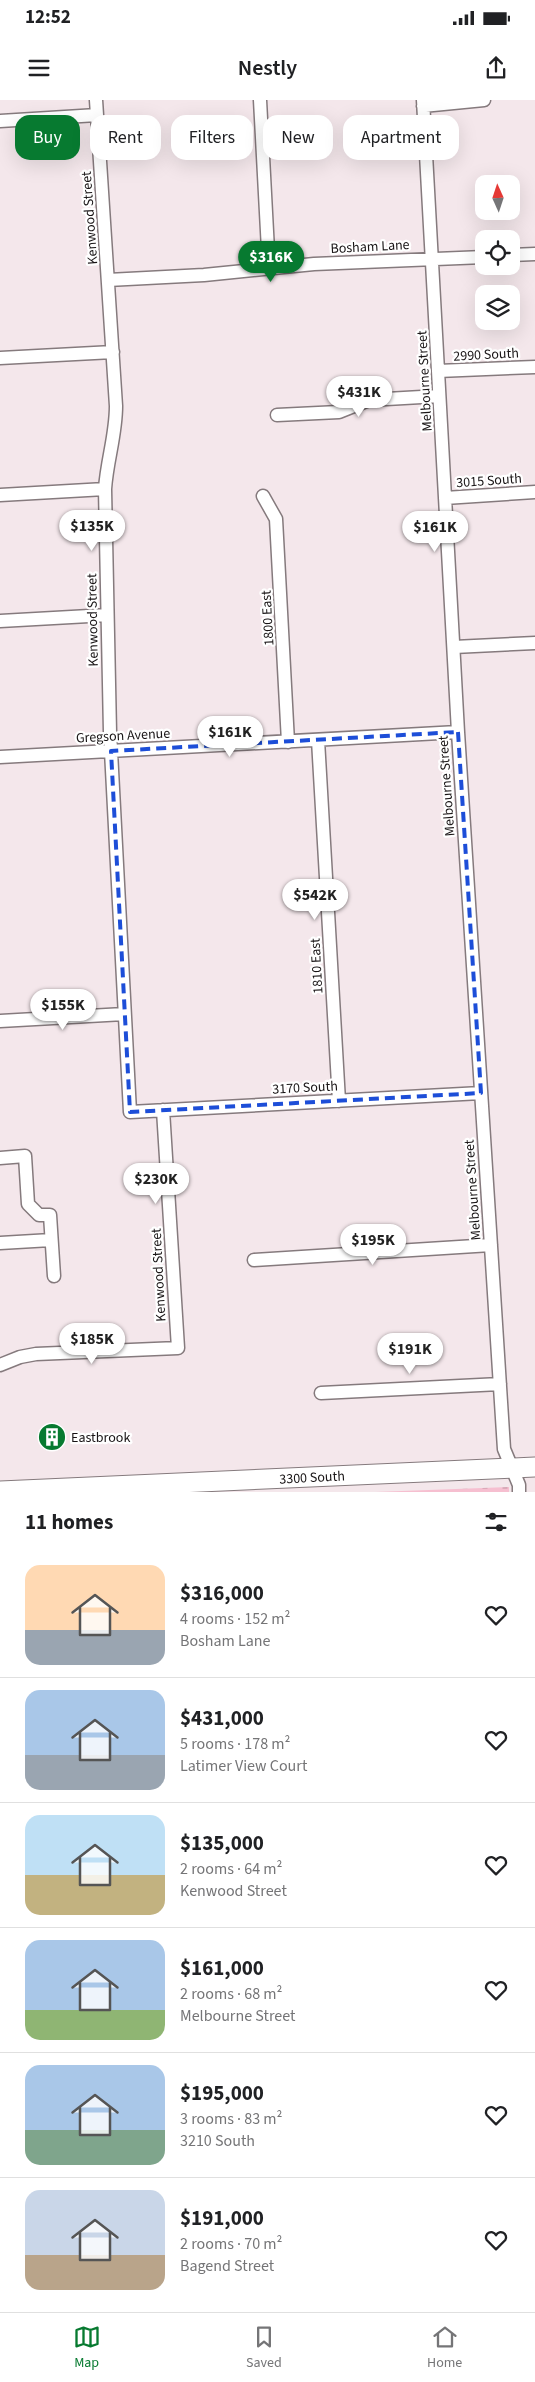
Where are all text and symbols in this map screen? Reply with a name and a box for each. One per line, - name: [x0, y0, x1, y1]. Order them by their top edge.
- text: 12:52: [25, 4, 71, 31]
- text: Nestly: [238, 52, 297, 84]
- icon: menu: [25, 54, 53, 82]
- icon: share: [482, 54, 510, 82]
- chip: Buy: [15, 115, 80, 160]
- chip: Rent: [90, 115, 161, 160]
- chip: Filters: [171, 115, 253, 160]
- chip: New: [263, 115, 333, 160]
- chip: Apartment: [343, 115, 459, 160]
- street label: Kenwood Street: [77, 170, 103, 265]
- north arrow: [475, 175, 520, 220]
- map controls: [475, 175, 520, 330]
- button: locate: [475, 230, 520, 275]
- street label: Bosham Lane: [330, 235, 410, 259]
- pin: $316K: [236, 240, 306, 283]
- text: $316K: [249, 246, 293, 268]
- button: layers: [475, 285, 520, 330]
- street label: Melbourne Street: [412, 330, 438, 432]
- street label: 2990 South: [453, 343, 519, 367]
- pin: $431K: [324, 376, 394, 418]
- text: $431K: [337, 381, 381, 403]
- street label: 3015 South: [456, 469, 523, 493]
- pin: $135K: [57, 510, 127, 552]
- pin: $161K: [400, 510, 470, 553]
- text: $135K: [70, 515, 114, 537]
- text: $161K: [413, 516, 457, 538]
- street label: Kenwood Street: [82, 573, 104, 667]
- street label: 1800 East: [257, 590, 279, 646]
- pin: $161K: [195, 716, 265, 758]
- text: $161K: [208, 721, 252, 743]
- street label: Gregson Avenue: [75, 724, 171, 748]
- street label: Melbourne Street: [433, 735, 460, 837]
- pin: $542K: [280, 878, 350, 921]
- text: $542K: [293, 884, 337, 906]
- street label: 1810 East: [306, 938, 328, 994]
- pin: $155K: [28, 988, 98, 1031]
- text: $155K: [41, 994, 85, 1016]
- street label: 3170 South: [272, 1076, 338, 1100]
- street label: Melbourne Street: [459, 1139, 486, 1241]
- pin: $230K: [121, 1162, 191, 1205]
- text: $230K: [134, 1168, 178, 1190]
- pin: $195K: [338, 1224, 408, 1266]
- street label: Kenwood Street: [147, 1228, 171, 1322]
- text: $195K: [351, 1229, 395, 1251]
- pin: $185K: [57, 1322, 127, 1365]
- text: $185K: [70, 1328, 114, 1350]
- pin: $191K: [375, 1332, 445, 1375]
- text: $191K: [388, 1338, 432, 1360]
- building icon: Eastbrook: [37, 1422, 67, 1452]
- place label: Eastbrook: [71, 1428, 130, 1448]
- street label: 3300 South: [279, 1466, 345, 1490]
- text: 11 homes: [25, 1507, 113, 1537]
- icon: filters: [482, 1508, 510, 1536]
- text: $316,000: [180, 1578, 264, 1608]
- icon: home: [65, 1585, 125, 1645]
- icon: heart: [482, 1601, 510, 1629]
- text: 4 rooms · 152 m²: [180, 1608, 290, 1630]
- text: Bosham Lane: [180, 1630, 271, 1652]
- text: $431,000: [180, 1703, 264, 1733]
- icon: home: [65, 1710, 125, 1770]
- icon: heart: [482, 1726, 510, 1754]
- text: 5 rooms · 178 m²: [180, 1733, 290, 1755]
- text: Latimer View Court: [180, 1755, 307, 1777]
- text: $135,000: [180, 1828, 264, 1858]
- icon: home: [65, 1835, 125, 1895]
- icon: heart: [482, 1851, 510, 1879]
- text: 2 rooms · 64 m²: [180, 1858, 282, 1880]
- text: Kenwood Street: [180, 1880, 287, 1902]
- text: $161,000: [180, 1953, 264, 1983]
- icon: home: [65, 1960, 125, 2020]
- icon: heart: [482, 1976, 510, 2004]
- text: 2 rooms · 68 m²: [180, 1983, 282, 2005]
- text: Melbourne Street: [180, 2005, 295, 2027]
- text: $195,000: [180, 2078, 264, 2108]
- icon: home: [65, 2085, 125, 2145]
- icon: heart: [482, 2101, 510, 2129]
- text: 3 rooms · 83 m²: [180, 2108, 282, 2130]
- text: 3210 South: [180, 2130, 255, 2152]
- text: $191,000: [180, 2203, 264, 2233]
- icon: home: [65, 2210, 125, 2270]
- icon: heart: [482, 2226, 510, 2254]
- text: 2 rooms · 70 m²: [180, 2233, 282, 2255]
- text: Bagend Street: [180, 2255, 274, 2277]
- tab: Map: [73, 2323, 101, 2373]
- tab: Saved: [246, 2323, 282, 2373]
- tab: Home: [427, 2323, 462, 2373]

